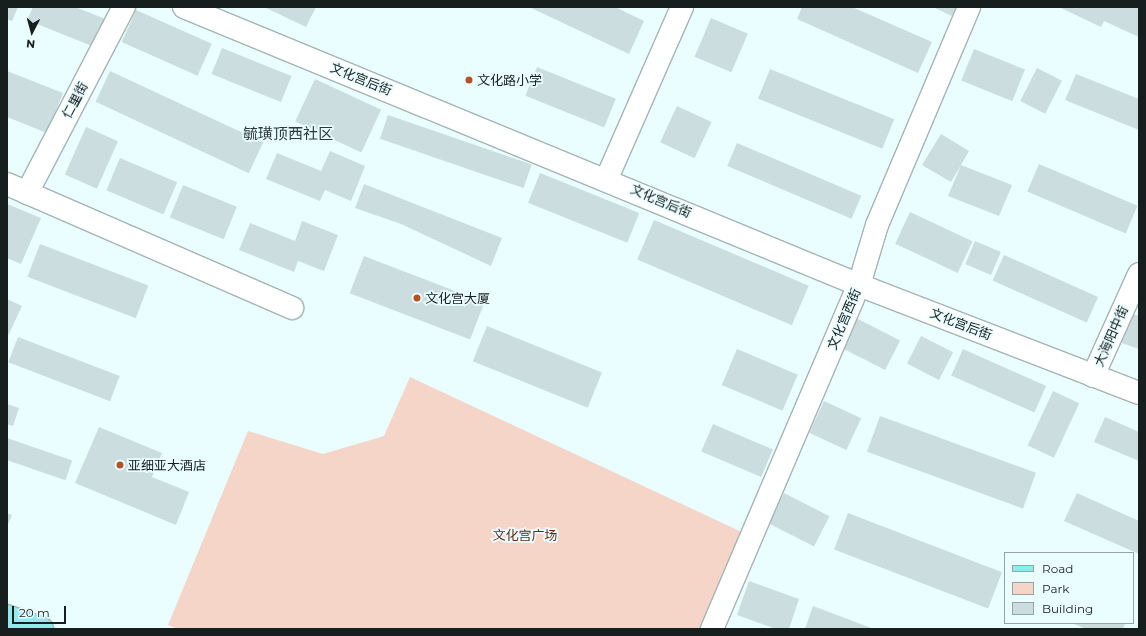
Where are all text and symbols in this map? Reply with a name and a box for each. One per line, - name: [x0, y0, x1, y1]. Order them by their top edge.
- north arrow: [12, 12, 52, 52]
- text: N: [26, 37, 36, 51]
- street label: 文化宫后街: [328, 60, 394, 98]
- place label: 文化路小学: [477, 72, 542, 88]
- marker: 文化路小学: [464, 75, 474, 85]
- street label: 仁里街: [59, 79, 91, 121]
- district label: 毓璜顶西社区: [243, 125, 333, 143]
- street label: 文化宫后街: [628, 181, 694, 221]
- street label: 文化宫西街: [824, 286, 864, 352]
- place label: 文化宫大厦: [425, 290, 490, 306]
- marker: 文化宫大厦: [412, 293, 422, 303]
- street label: 大海阳中街: [1091, 303, 1131, 369]
- street label: 文化宫后街: [928, 305, 994, 343]
- place label: 亚细亚大酒店: [128, 457, 206, 473]
- marker: 亚细亚大酒店: [115, 460, 125, 470]
- park label: 文化宫广场: [493, 527, 557, 543]
- legend: [1004, 552, 1134, 624]
- text: Road: [1042, 561, 1073, 576]
- text: Park: [1042, 581, 1069, 596]
- scale bar: [14, 598, 68, 624]
- text: Building: [1042, 601, 1093, 616]
- text: 20 m: [19, 605, 50, 620]

